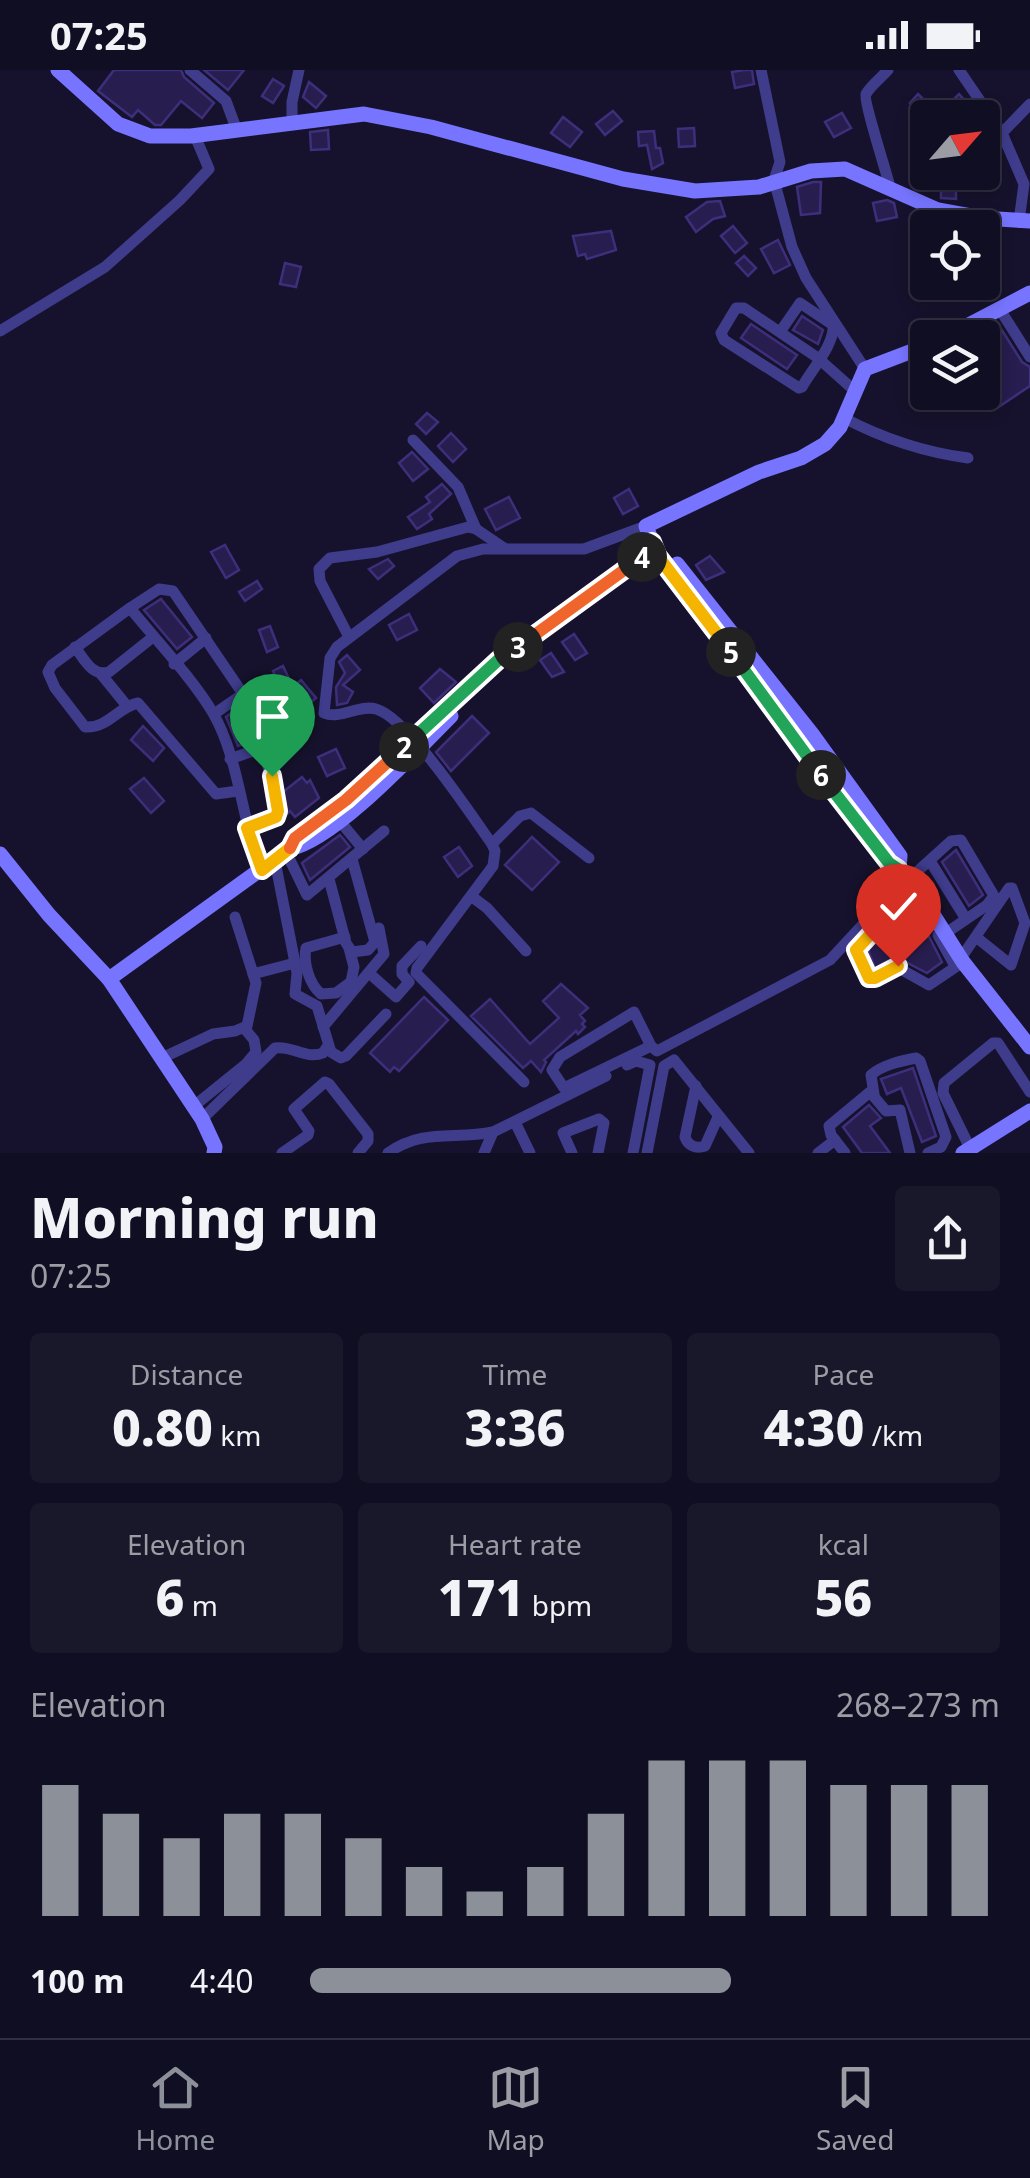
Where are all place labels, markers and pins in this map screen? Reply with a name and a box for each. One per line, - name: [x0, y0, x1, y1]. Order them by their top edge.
- pin: 4: [617, 532, 667, 582]
- pin: 3: [493, 622, 543, 672]
- pin: 5: [706, 627, 756, 677]
- pin: [230, 674, 315, 777]
- pin: 2: [379, 722, 429, 772]
- pin: 6: [796, 750, 846, 800]
- pin: [856, 864, 941, 967]

